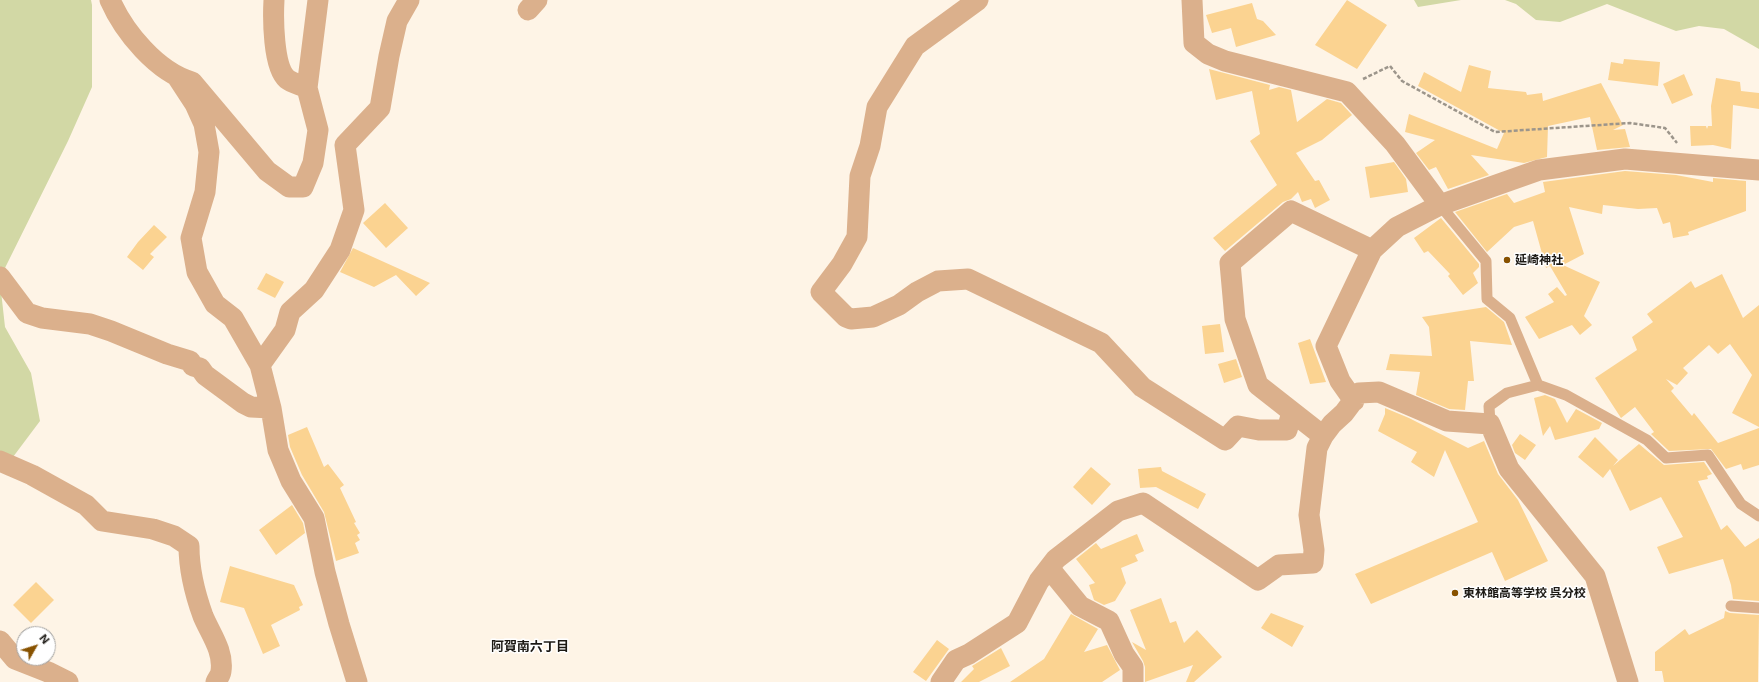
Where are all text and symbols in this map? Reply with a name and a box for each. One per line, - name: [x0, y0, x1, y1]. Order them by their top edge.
- place label: 延崎神社: [1515, 253, 1563, 267]
- marker: 延崎神社: [1502, 255, 1512, 265]
- place label: 東林館高等学校 呉分校: [1463, 586, 1586, 600]
- marker: 東林館高等学校 呉分校: [1450, 588, 1460, 598]
- north arrow: [16, 626, 56, 666]
- text: N: [36, 631, 53, 647]
- district label: 阿賀南六丁目: [491, 639, 569, 655]

